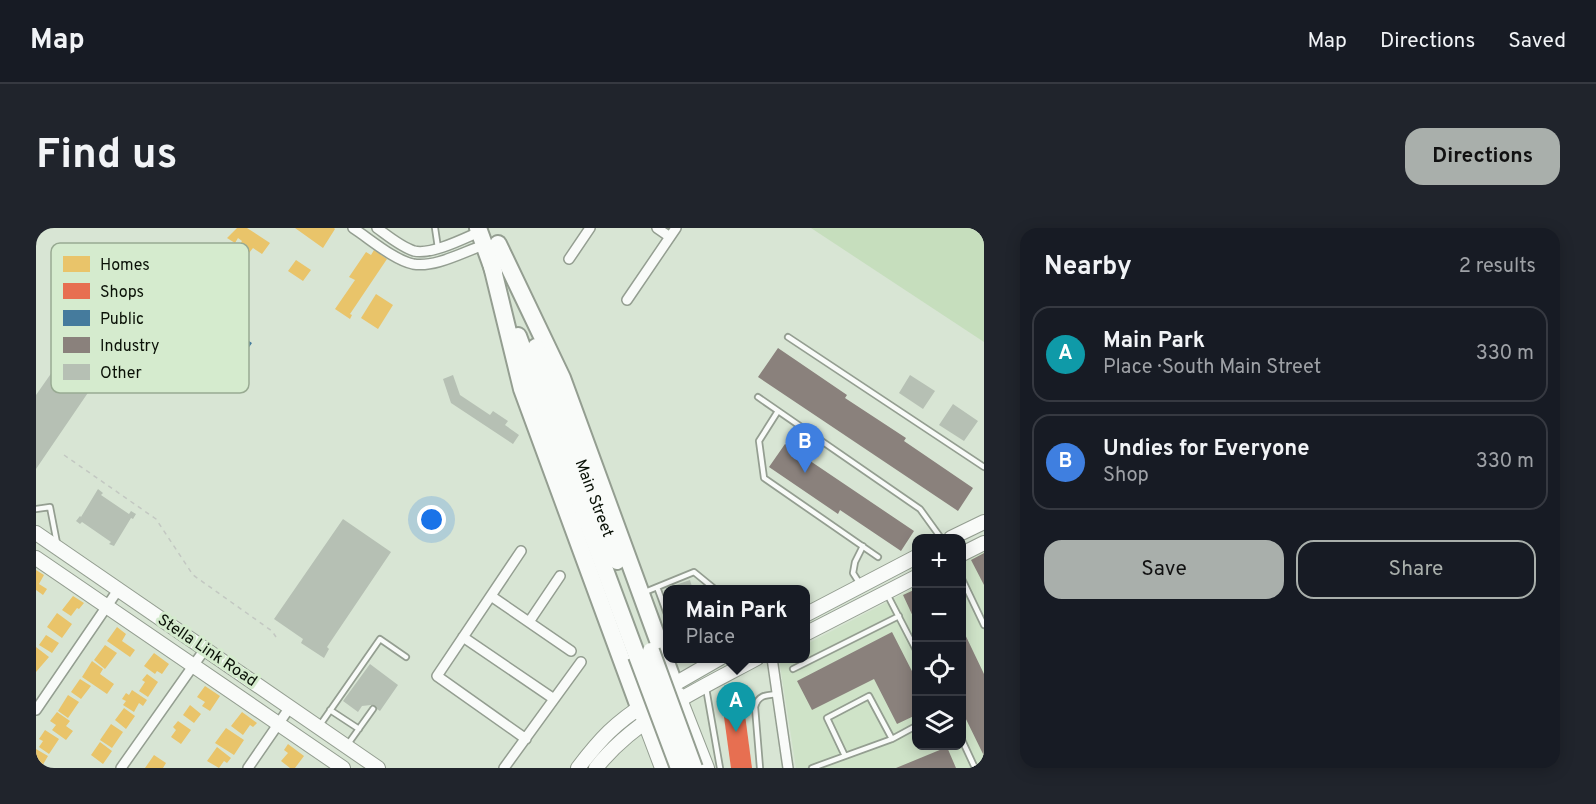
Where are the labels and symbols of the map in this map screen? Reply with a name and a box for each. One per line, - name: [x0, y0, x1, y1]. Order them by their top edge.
- legend: [51, 243, 249, 393]
- text: Homes: [100, 256, 150, 276]
- text: Shops: [100, 283, 144, 303]
- text: Public: [100, 310, 144, 330]
- text: Industry: [100, 337, 159, 357]
- text: Other: [100, 364, 142, 384]
- pin: B: [786, 424, 824, 473]
- street label: Main Street: [570, 457, 617, 540]
- your location: [417, 505, 446, 534]
- street label: Stella Link Road: [153, 610, 261, 692]
- pin: A: [716, 682, 756, 732]

